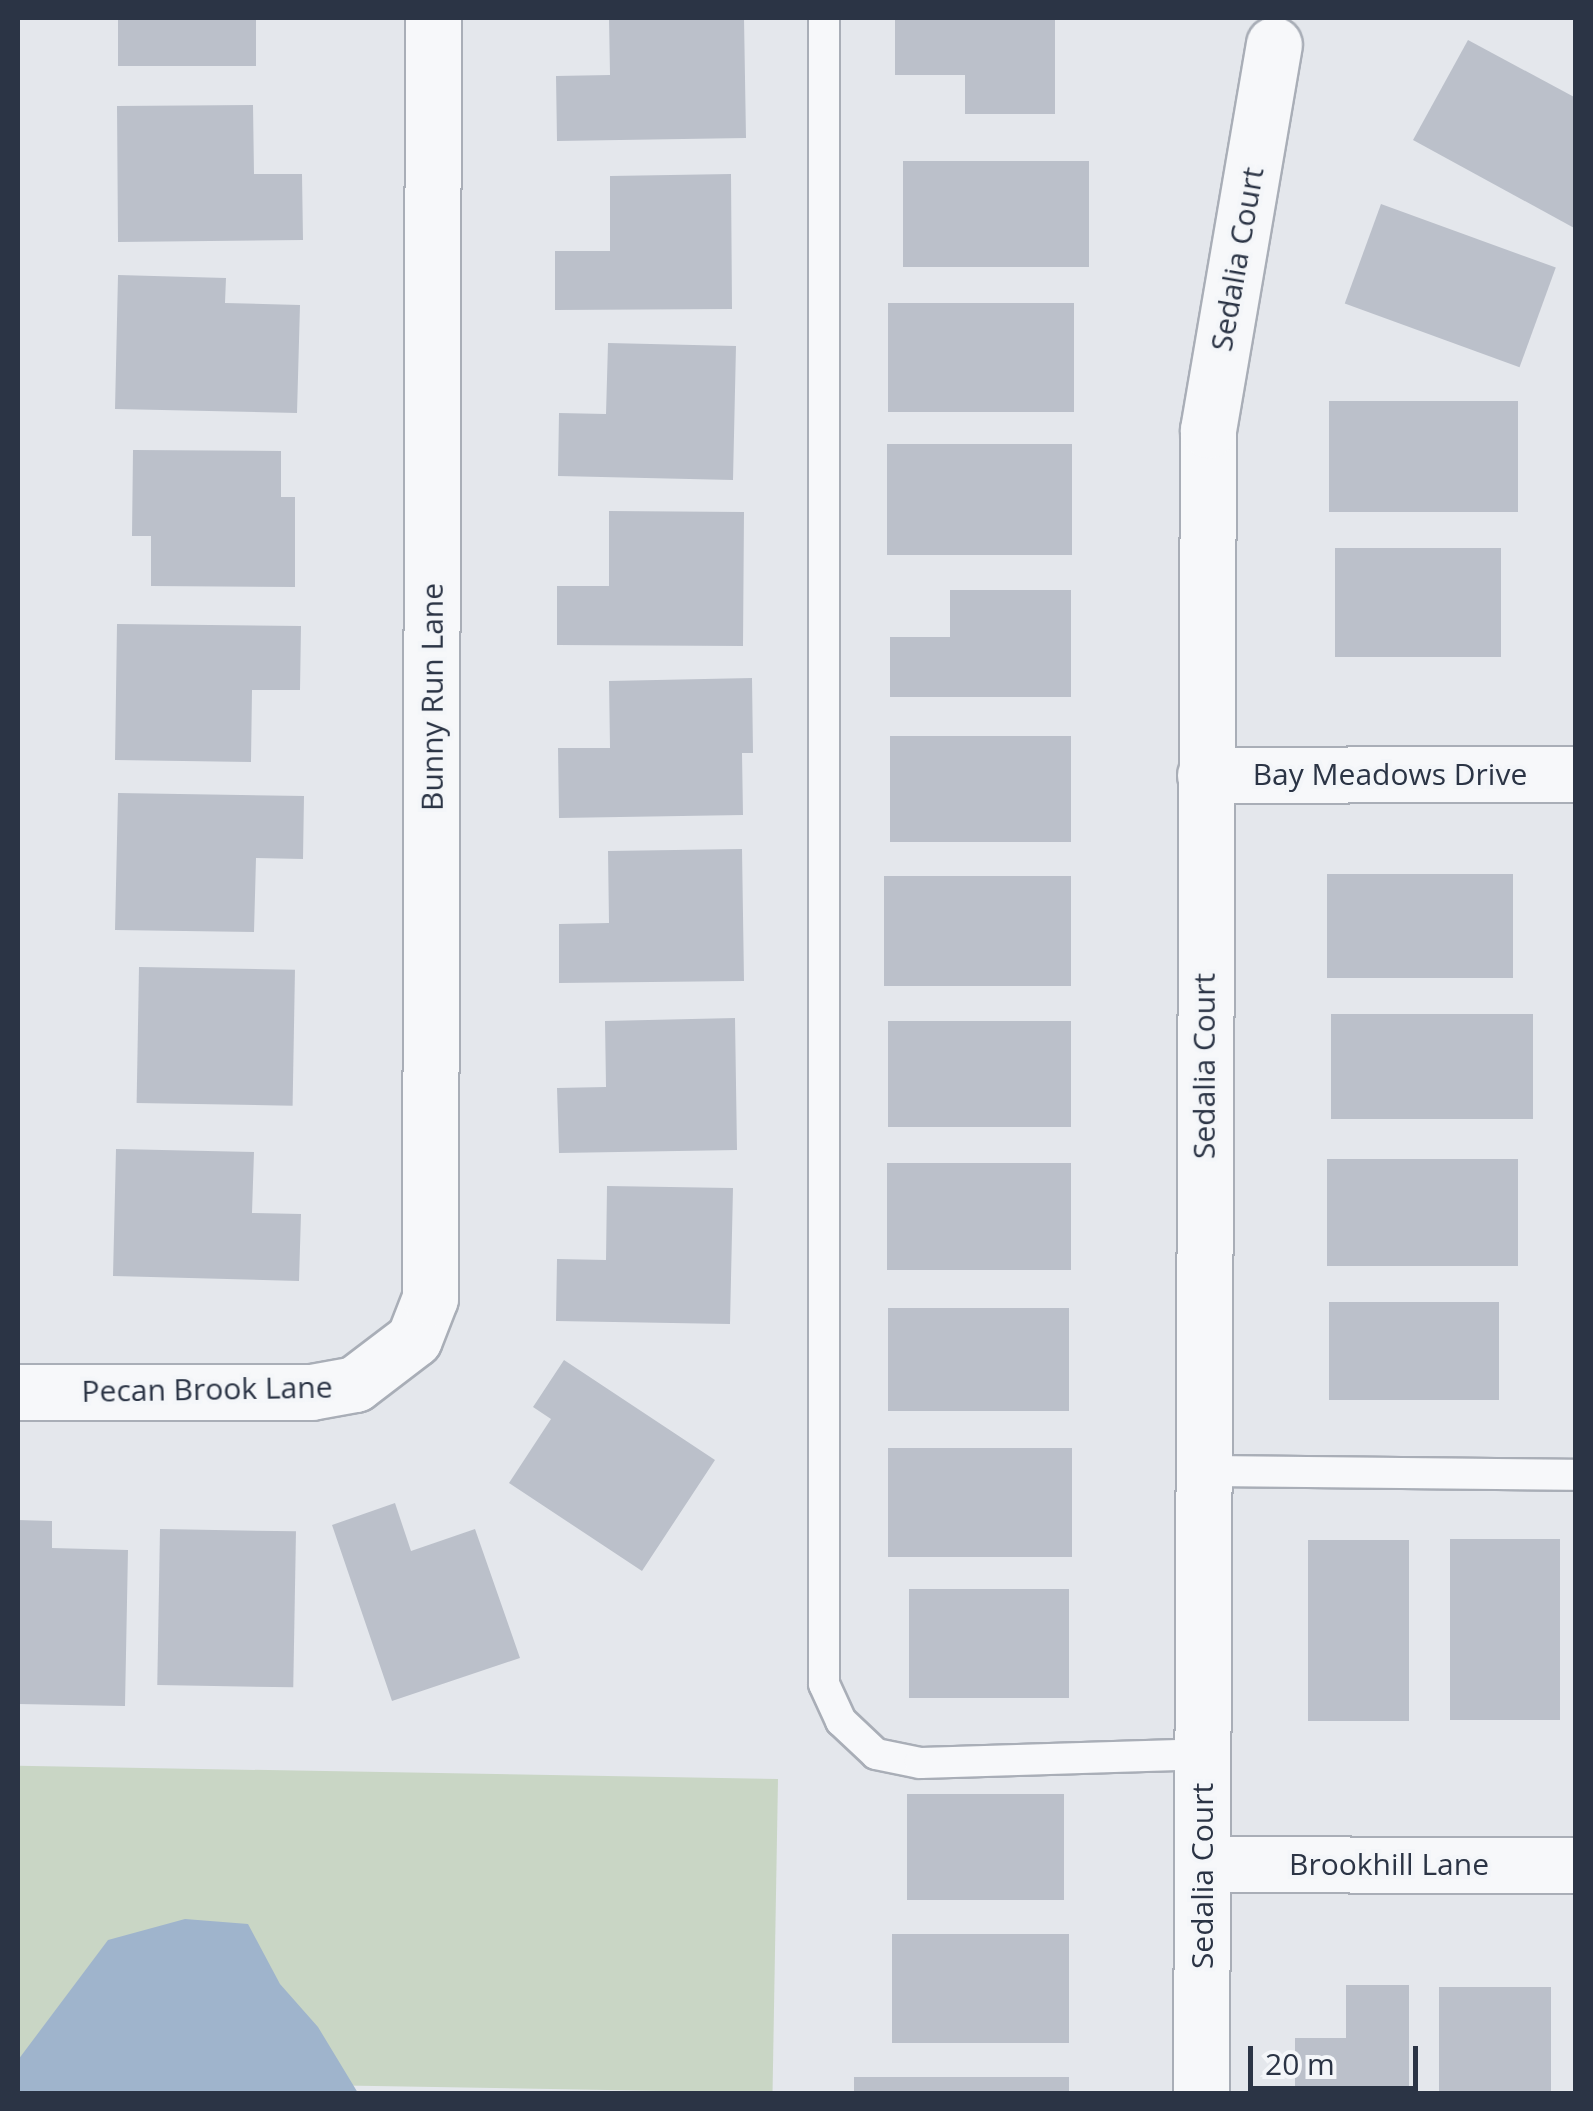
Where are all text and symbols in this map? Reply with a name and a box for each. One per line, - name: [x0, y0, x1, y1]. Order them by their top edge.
- street label: Sedalia Court: [1203, 164, 1271, 354]
- street label: Bunny Run Lane: [414, 583, 450, 811]
- street label: Bay Meadows Drive: [1253, 756, 1527, 792]
- street label: Sedalia Court: [1186, 973, 1222, 1159]
- street label: Pecan Brook Lane: [81, 1369, 333, 1409]
- street label: Sedalia Court: [1184, 1783, 1220, 1969]
- street label: Brookhill Lane: [1289, 1846, 1489, 1882]
- scale bar: [1253, 2026, 1423, 2088]
- text: 20 m: [1265, 2043, 1335, 2084]

